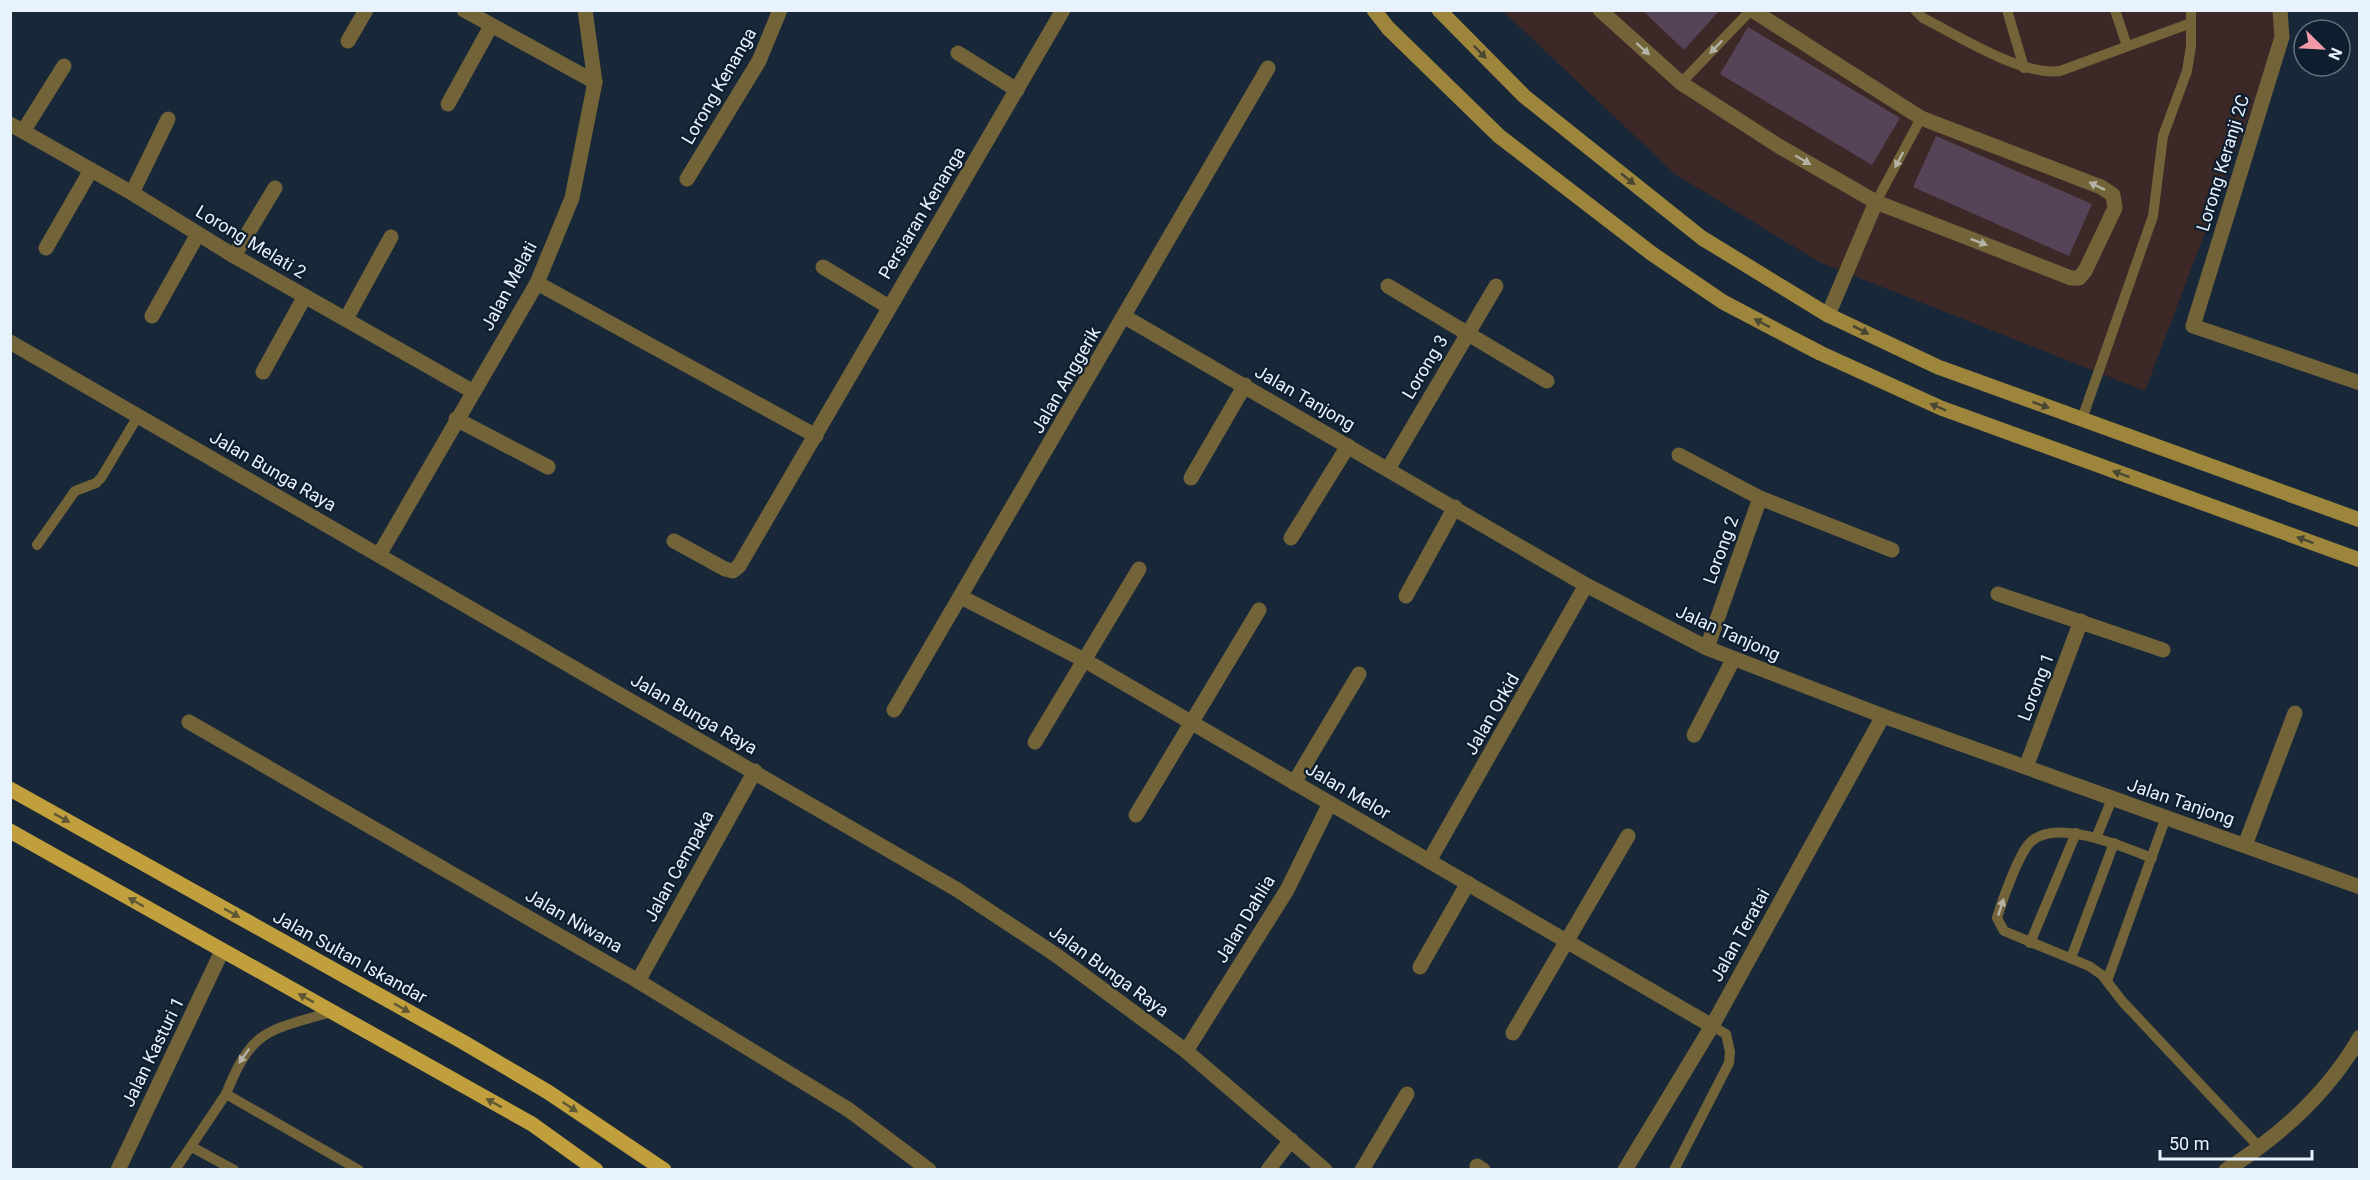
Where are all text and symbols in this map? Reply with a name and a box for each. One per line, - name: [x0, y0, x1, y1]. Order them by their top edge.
- north arrow: [2292, 18, 2352, 78]
- street label: Lorong Kenanga: [677, 24, 760, 148]
- one-way arrow: [1710, 39, 1724, 53]
- one-way arrow: [1636, 42, 1651, 56]
- one-way arrow: [1473, 45, 1488, 59]
- text: N: [2324, 45, 2346, 63]
- street label: Lorong Keranji 2C: [2192, 92, 2253, 234]
- street label: Persiaran Kenanga: [874, 143, 969, 283]
- one-way arrow: [1894, 152, 1904, 169]
- one-way arrow: [1795, 155, 1811, 166]
- one-way arrow: [1620, 172, 1635, 185]
- one-way arrow: [2089, 182, 2106, 191]
- street label: Lorong Melati 2: [192, 200, 310, 283]
- one-way arrow: [1971, 237, 1989, 247]
- street label: Jalan Melati: [476, 238, 541, 334]
- one-way arrow: [1754, 318, 1771, 328]
- street label: Jalan Anggerik: [1027, 322, 1105, 437]
- one-way arrow: [1853, 326, 1870, 335]
- street label: Lorong 3: [1397, 331, 1452, 402]
- street label: Jalan Tanjong: [1251, 360, 1359, 435]
- one-way arrow: [2032, 400, 2050, 410]
- one-way arrow: [1930, 402, 1947, 411]
- street label: Jalan Bunga Raya: [206, 426, 340, 515]
- one-way arrow: [2112, 468, 2130, 478]
- street label: Lorong 2: [1699, 513, 1743, 587]
- one-way arrow: [2295, 535, 2313, 545]
- street label: Jalan Tanjong: [1673, 600, 1784, 665]
- street label: Lorong 1: [2013, 650, 2058, 724]
- street label: Jalan Bunga Raya: [627, 669, 761, 758]
- street label: Jalan Orkid: [1460, 669, 1523, 758]
- street label: Jalan Melor: [1302, 758, 1394, 823]
- street label: Jalan Tanjong: [2125, 773, 2238, 830]
- street label: Jalan Cempaka: [639, 806, 718, 925]
- one-way arrow: [53, 813, 70, 823]
- street label: Jalan Dahlia: [1210, 871, 1279, 966]
- street label: Jalan Niwana: [522, 884, 627, 957]
- street label: Jalan Teratai: [1705, 885, 1774, 985]
- one-way arrow: [127, 897, 144, 907]
- one-way arrow: [1997, 898, 2006, 916]
- street label: Jalan Sultan Iskandar: [270, 906, 431, 1008]
- one-way arrow: [224, 908, 241, 918]
- street label: Jalan Bunga Raya: [1045, 920, 1173, 1021]
- street label: Jalan Kasturi 1: [117, 993, 188, 1110]
- one-way arrow: [297, 993, 314, 1003]
- one-way arrow: [394, 1003, 411, 1013]
- one-way arrow: [239, 1048, 250, 1064]
- one-way arrow: [485, 1098, 502, 1108]
- one-way arrow: [562, 1101, 578, 1112]
- scale bar: [2160, 1123, 2312, 1161]
- text: 50 m: [2169, 1133, 2209, 1154]

